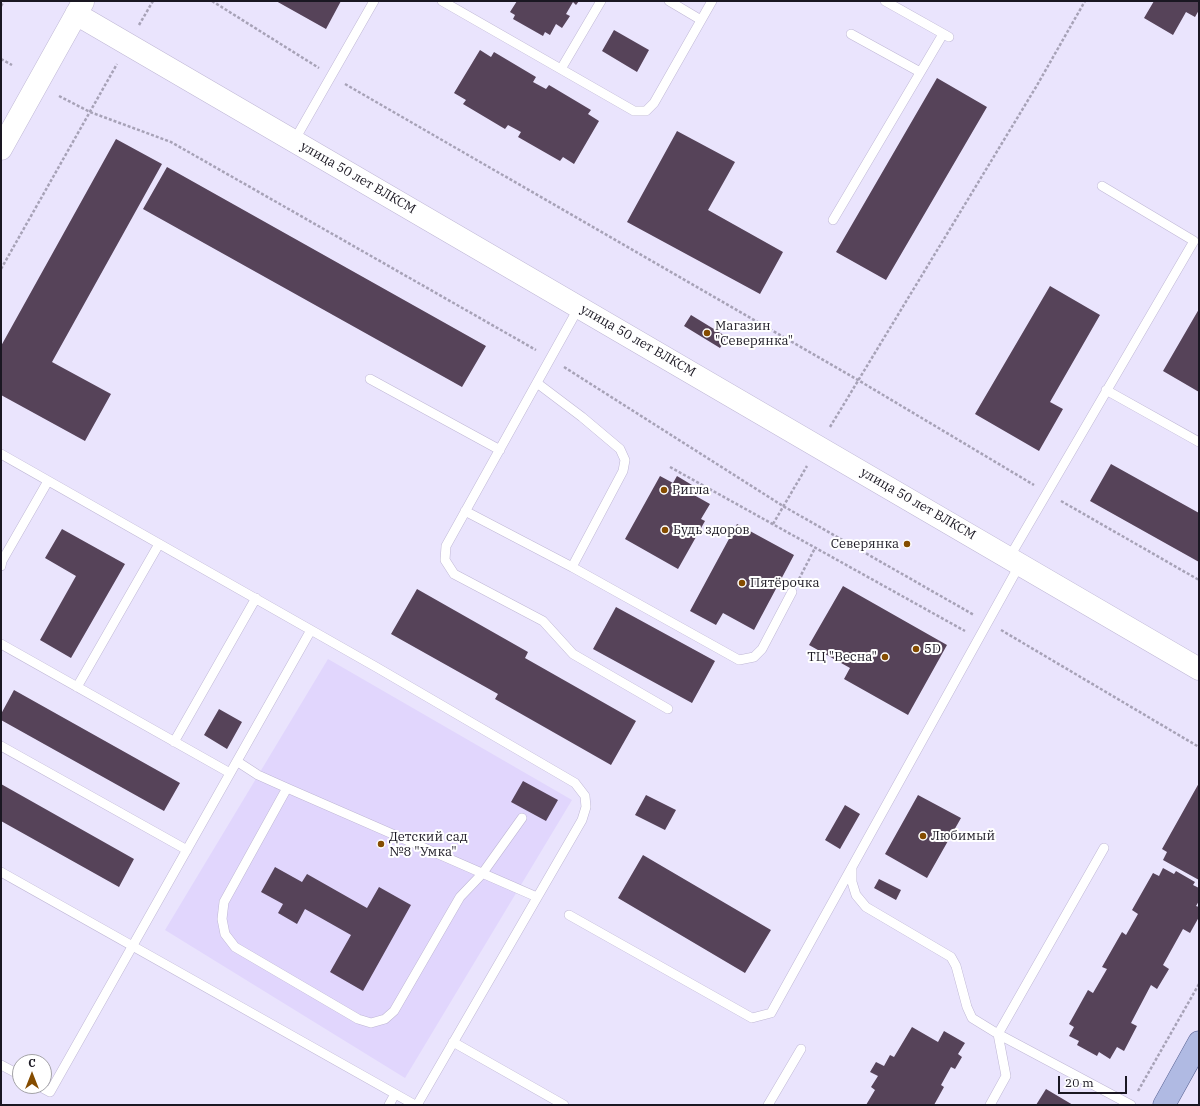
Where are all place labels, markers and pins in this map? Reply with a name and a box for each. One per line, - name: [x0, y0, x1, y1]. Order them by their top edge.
- place label: Магазин "Северянка": [715, 318, 793, 349]
- marker: Магазин "Северянка": [702, 328, 712, 338]
- place label: Ригла: [672, 482, 710, 498]
- marker: Ригла: [659, 485, 669, 495]
- place label: Будь здоров: [673, 522, 750, 538]
- marker: Будь здоров: [660, 525, 670, 535]
- place label: Северянка: [831, 536, 899, 552]
- marker: Северянка: [902, 539, 912, 549]
- place label: Пятёрочка: [750, 575, 819, 591]
- marker: Пятёрочка: [737, 578, 747, 588]
- place label: 5D: [924, 641, 941, 657]
- marker: 5D: [911, 644, 921, 654]
- place label: ТЦ "Весна": [807, 649, 877, 665]
- marker: ТЦ "Весна": [880, 652, 890, 662]
- place label: Любимый: [931, 828, 995, 844]
- place label: Детский сад №8 "Умка": [389, 829, 468, 860]
- marker: Любимый: [918, 831, 928, 841]
- marker: Детский сад №8 "Умка": [376, 839, 386, 849]

